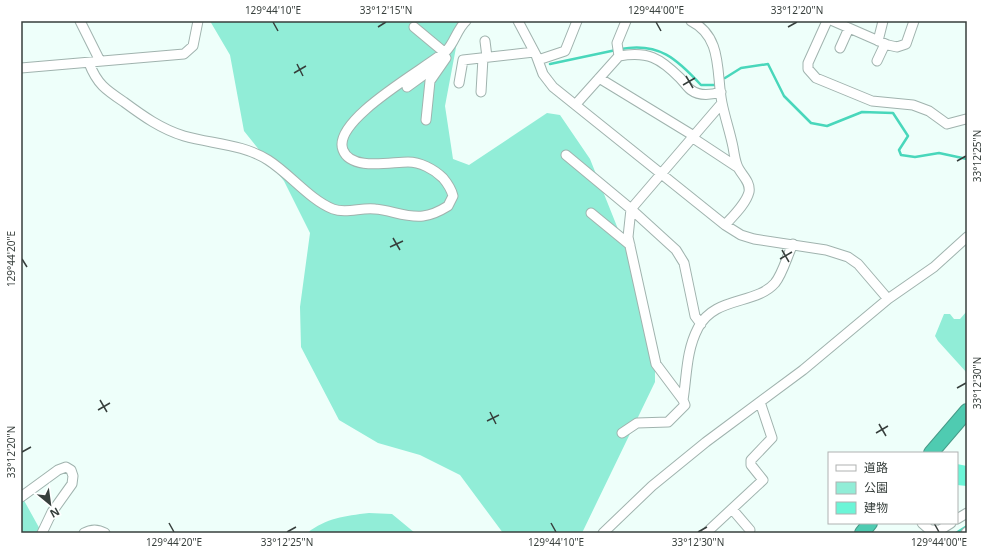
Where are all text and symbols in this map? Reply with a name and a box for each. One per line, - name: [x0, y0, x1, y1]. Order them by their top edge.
- text: 129°44'10"E: [245, 3, 301, 17]
- text: 33°12'15"N: [360, 3, 412, 17]
- text: 129°44'00"E: [628, 3, 684, 17]
- text: 33°12'20"N: [771, 3, 823, 17]
- text: 33°12'25"N: [970, 130, 984, 182]
- text: 129°44'20"E: [4, 231, 18, 287]
- text: 33°12'30"N: [970, 357, 984, 409]
- text: 33°12'20"N: [4, 426, 18, 478]
- legend: [828, 452, 958, 524]
- text: 道路: [864, 459, 888, 476]
- text: 公園: [864, 479, 888, 496]
- north arrow: [30, 484, 70, 524]
- text: 建物: [864, 499, 888, 516]
- text: N: [48, 504, 63, 522]
- text: 129°44'20"E: [146, 535, 202, 549]
- text: 33°12'25"N: [261, 535, 313, 549]
- text: 129°44'10"E: [528, 535, 584, 549]
- text: 33°12'30"N: [672, 535, 724, 549]
- text: 129°44'00"E: [911, 535, 967, 549]

